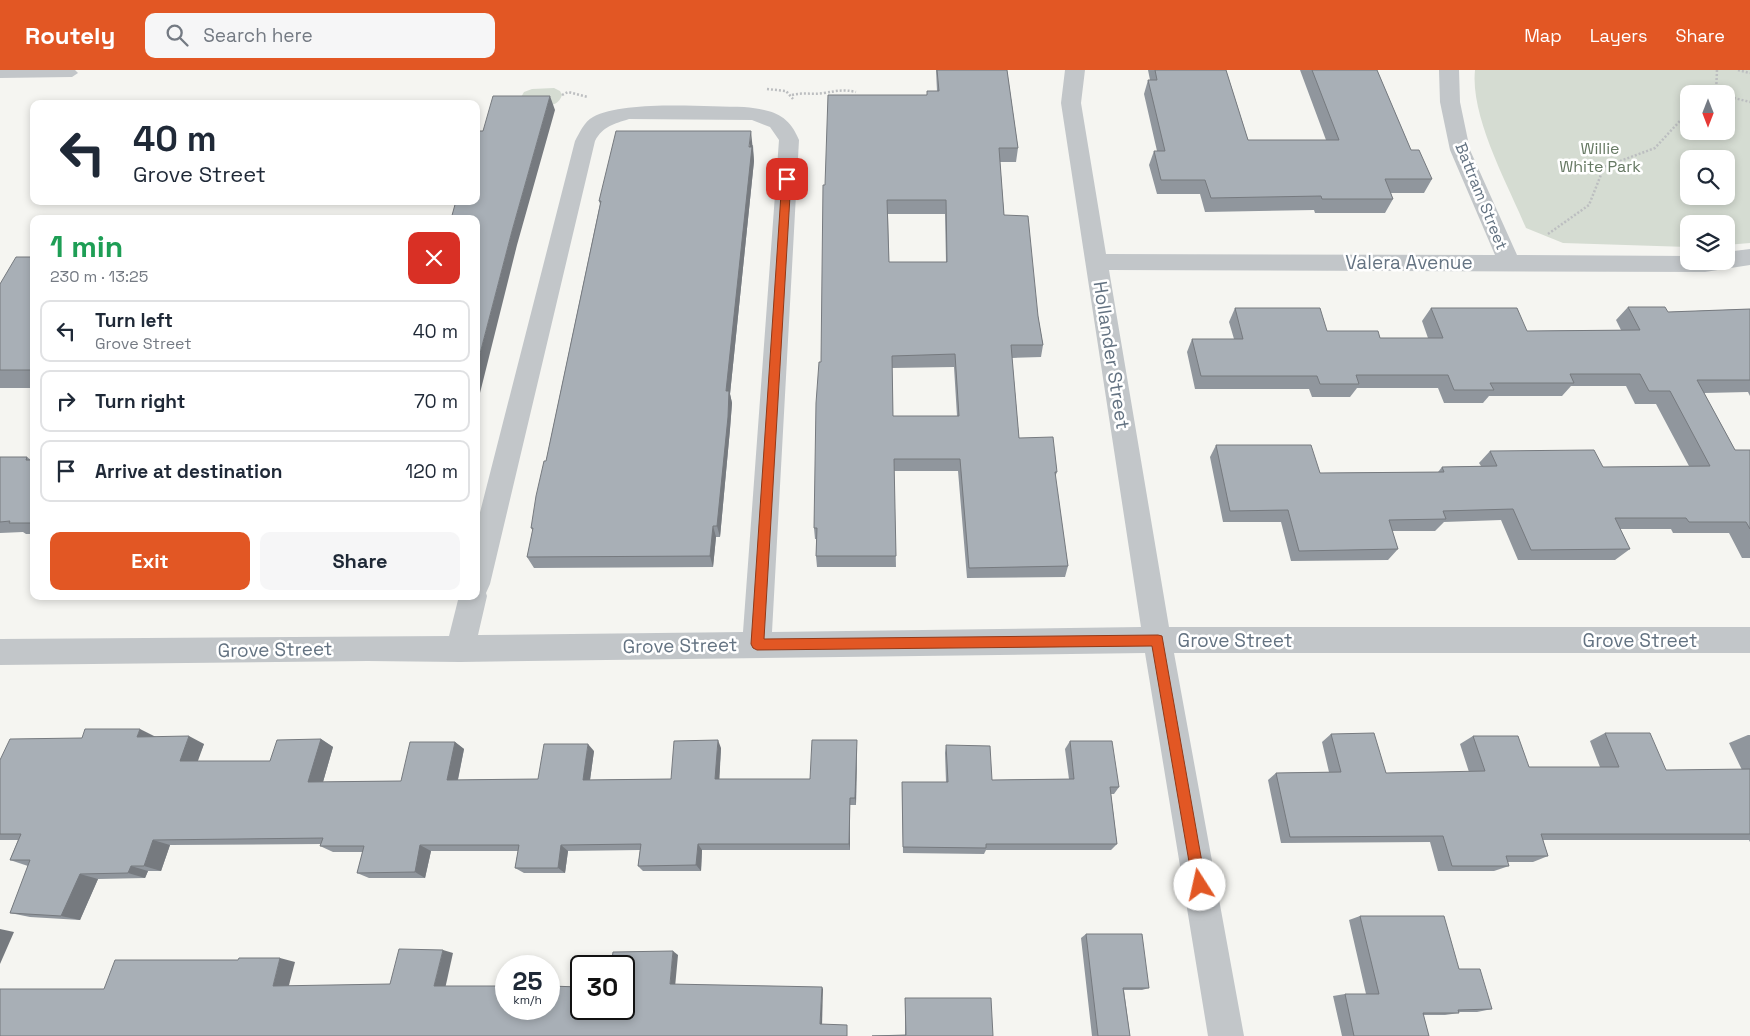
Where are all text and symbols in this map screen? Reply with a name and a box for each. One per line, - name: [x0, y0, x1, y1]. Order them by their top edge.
- search box: [145, 13, 495, 58]
- text: Routely: [25, 20, 115, 51]
- icon: search: [163, 21, 191, 49]
- text: Search here: [203, 23, 313, 48]
- text: Map: [1524, 24, 1562, 47]
- text: Layers: [1590, 24, 1647, 47]
- text: Share: [1675, 24, 1725, 47]
- north arrow: [1680, 85, 1735, 140]
- map controls: [1680, 85, 1735, 270]
- text: 40 m: [133, 117, 217, 161]
- icon: left: [50, 120, 115, 185]
- park label: Willie White Park: [1559, 138, 1641, 177]
- street label: Battram Street: [1450, 139, 1513, 253]
- button: search: [1680, 150, 1735, 205]
- pin: [766, 158, 808, 200]
- text: Grove Street: [133, 160, 266, 188]
- icon: arrive: [773, 165, 801, 193]
- button: layers: [1680, 215, 1735, 270]
- text: 1 min: [50, 227, 123, 266]
- button: close: [408, 232, 460, 284]
- street label: Valera Avenue: [1345, 250, 1473, 275]
- text: 230 m · 13:25: [50, 266, 148, 287]
- street label: Hollander Street: [1087, 279, 1136, 431]
- text: Turn left: [95, 308, 173, 333]
- icon: left: [52, 317, 80, 345]
- text: 40 m: [413, 319, 458, 344]
- text: Grove Street: [95, 333, 192, 354]
- icon: right: [52, 387, 80, 415]
- text: Turn right: [95, 389, 185, 414]
- text: 70 m: [414, 389, 458, 414]
- icon: arrive: [52, 457, 80, 485]
- text: Arrive at destination: [95, 459, 283, 484]
- text: 120 m: [405, 459, 458, 484]
- button: Exit: [50, 532, 250, 590]
- button: Share: [260, 532, 460, 590]
- street label: Grove Street: [1178, 628, 1292, 653]
- street label: Grove Street: [1583, 628, 1697, 653]
- street label: Grove Street: [622, 632, 738, 659]
- street label: Grove Street: [217, 636, 333, 663]
- position arrow: [1173, 858, 1225, 910]
- speed limit sign: 30: [570, 955, 635, 1020]
- text: 25: [513, 965, 542, 997]
- text: km/h: [513, 992, 542, 1008]

